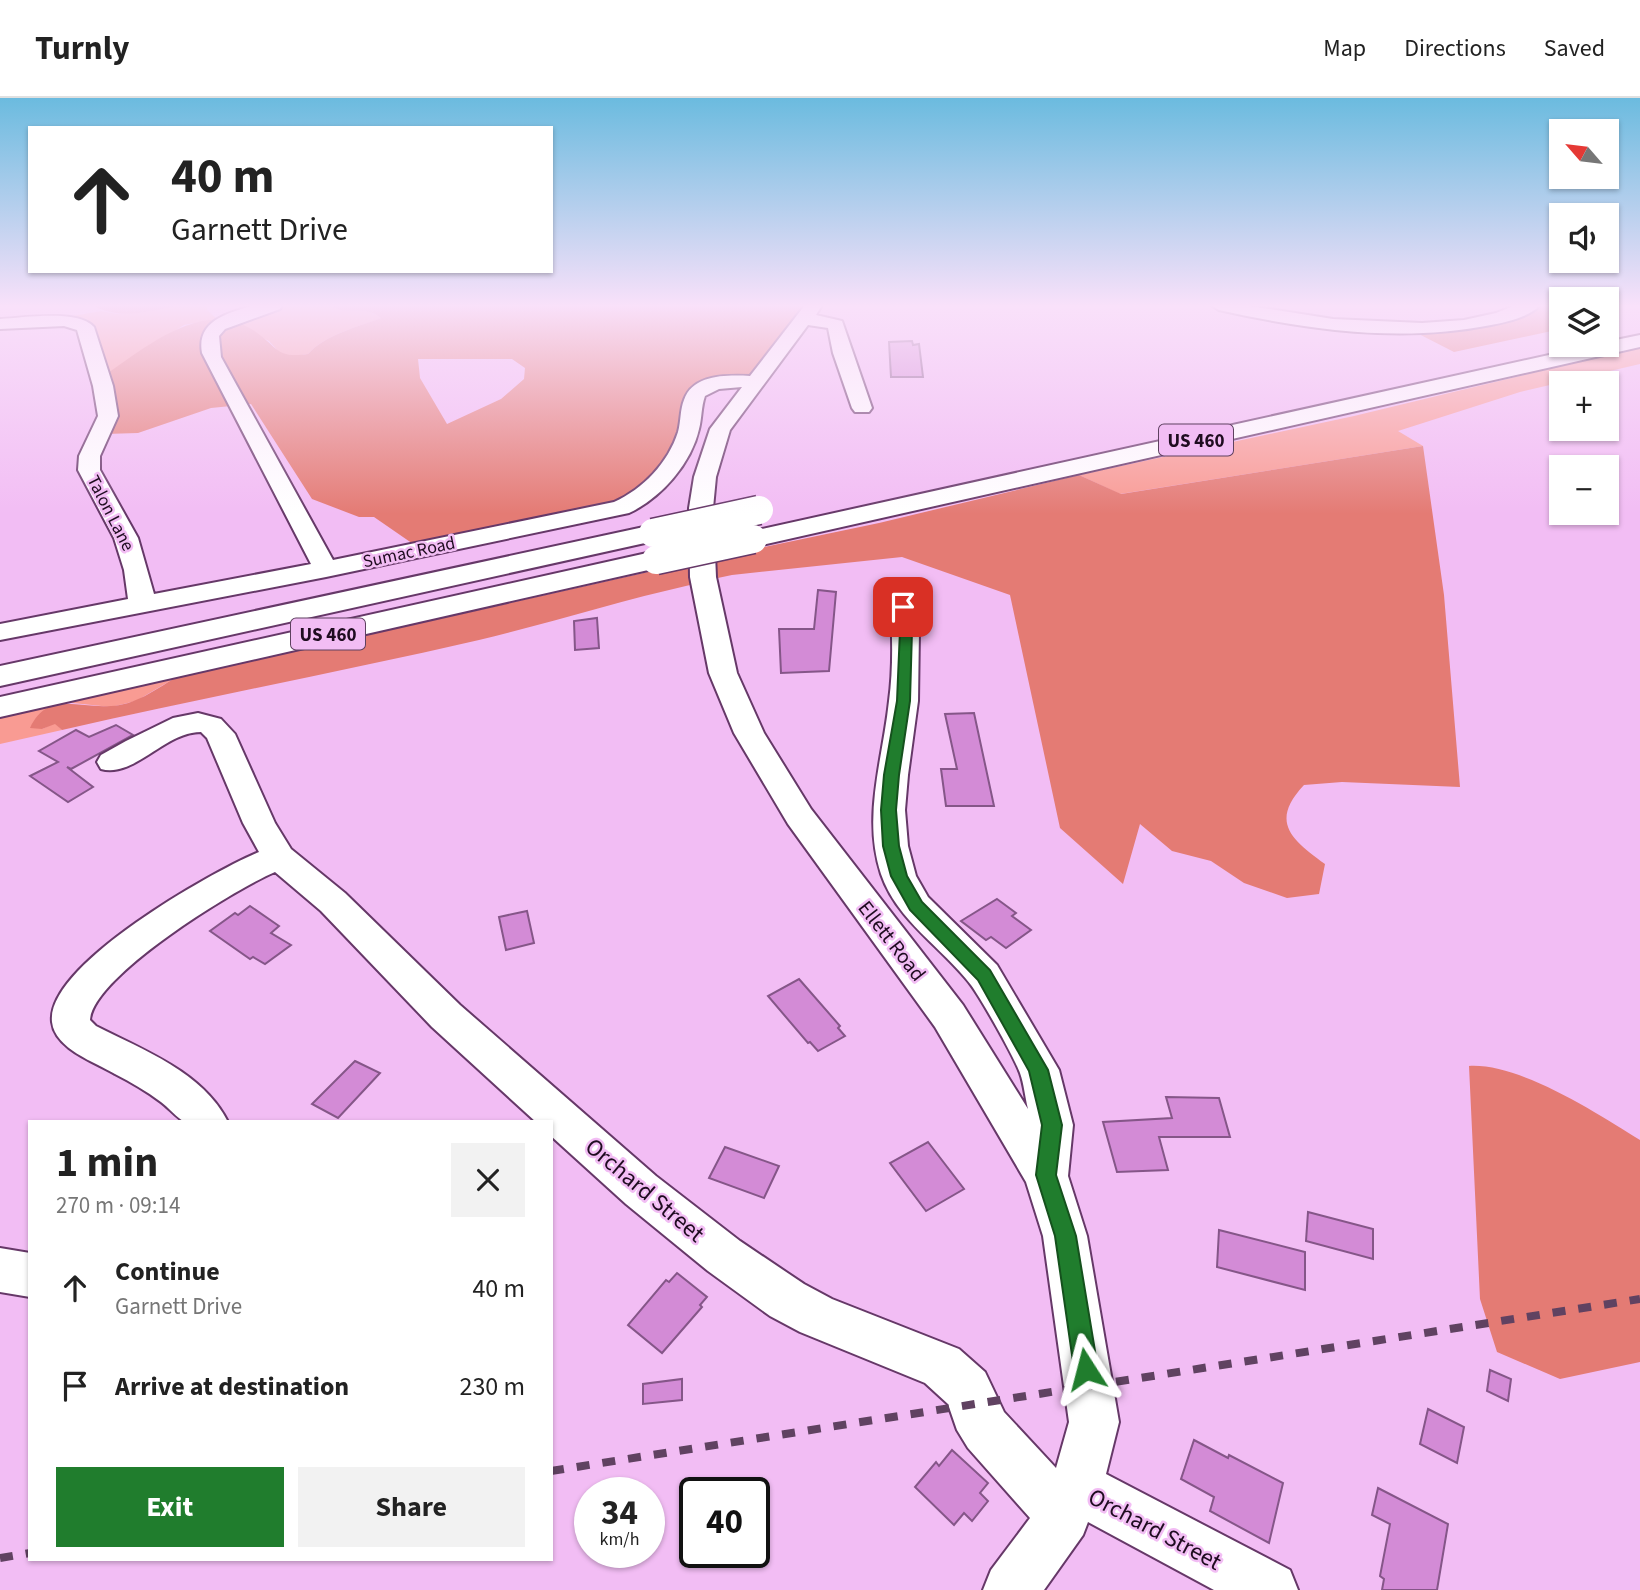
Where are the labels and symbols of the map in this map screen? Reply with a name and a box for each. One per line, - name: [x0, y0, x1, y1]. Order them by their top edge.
- north arrow: [1549, 119, 1619, 189]
- road number: US 460: [1159, 424, 1233, 456]
- street label: Talon Lane: [81, 471, 140, 555]
- street label: Sumac Road: [361, 531, 458, 574]
- pin: [873, 577, 933, 637]
- road number: US 460: [291, 618, 365, 650]
- street label: Ellett Road: [851, 894, 933, 988]
- street label: Orchard Street: [577, 1130, 712, 1251]
- position arrow: [1049, 1332, 1123, 1406]
- speed limit sign: 40: [679, 1477, 770, 1568]
- street label: Orchard Street: [1082, 1480, 1228, 1579]

